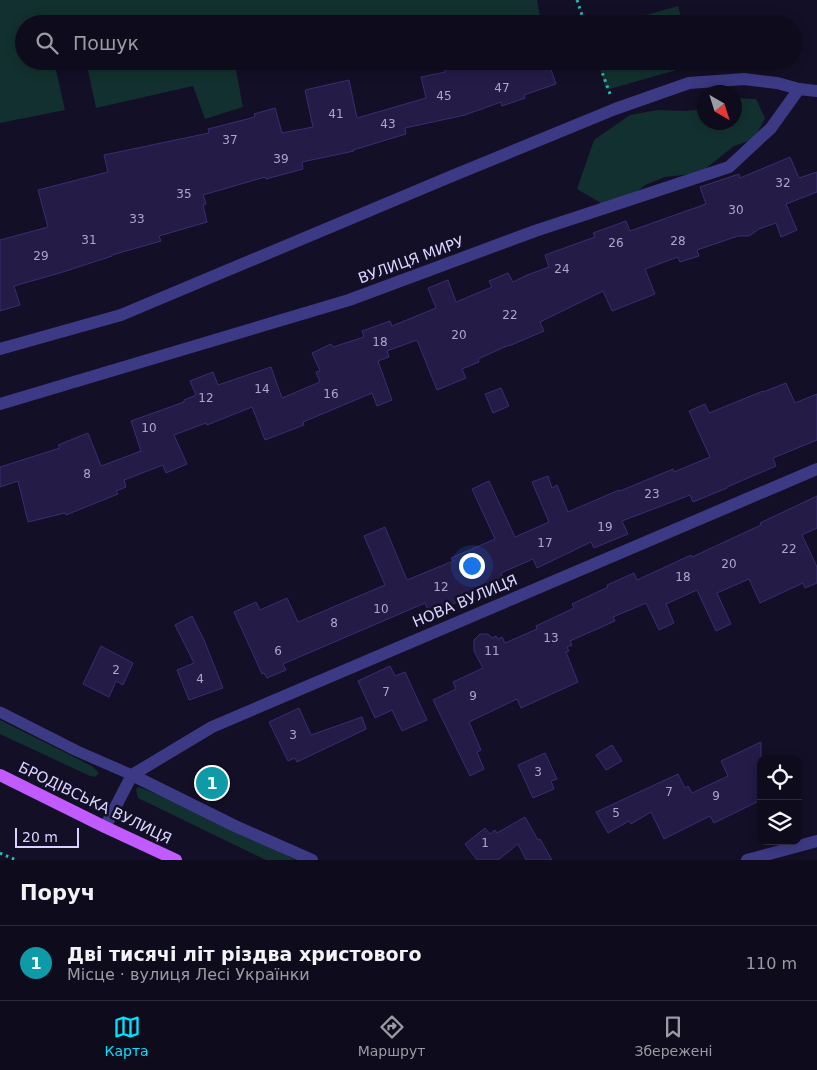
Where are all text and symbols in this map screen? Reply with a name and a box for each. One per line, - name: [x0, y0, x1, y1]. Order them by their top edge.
- search box: [15, 15, 802, 70]
- icon: search: [33, 29, 61, 57]
- text: Пошук: [73, 32, 139, 54]
- house number: 47: [494, 81, 510, 95]
- north arrow: [697, 85, 742, 130]
- house number: 45: [436, 89, 452, 103]
- house number: 41: [328, 107, 344, 121]
- house number: 43: [380, 117, 396, 131]
- house number: 37: [222, 133, 238, 147]
- house number: 39: [273, 152, 289, 166]
- house number: 32: [775, 176, 791, 190]
- house number: 35: [176, 187, 192, 201]
- house number: 30: [728, 203, 744, 217]
- house number: 33: [129, 212, 145, 226]
- house number: 31: [81, 233, 97, 247]
- street label: ВУЛИЦЯ МИРУ: [356, 233, 466, 287]
- house number: 28: [670, 234, 686, 248]
- house number: 26: [608, 236, 624, 250]
- house number: 29: [33, 249, 49, 263]
- house number: 24: [554, 262, 570, 276]
- house number: 22: [502, 308, 518, 322]
- house number: 20: [451, 328, 467, 342]
- house number: 18: [372, 335, 388, 349]
- house number: 14: [254, 382, 270, 396]
- house number: 16: [323, 387, 339, 401]
- house number: 12: [198, 391, 214, 405]
- house number: 10: [141, 421, 157, 435]
- house number: 8: [83, 467, 91, 481]
- house number: 23: [644, 487, 660, 501]
- house number: 19: [597, 520, 613, 534]
- house number: 17: [537, 536, 553, 550]
- house number: 22: [781, 542, 797, 556]
- your location: [459, 553, 485, 579]
- house number: 20: [721, 557, 737, 571]
- house number: 18: [675, 570, 691, 584]
- street label: НОВА ВУЛИЦЯ: [410, 571, 520, 631]
- house number: 12: [433, 580, 449, 594]
- house number: 10: [373, 602, 389, 616]
- house number: 8: [330, 616, 338, 630]
- house number: 13: [543, 631, 559, 645]
- house number: 6: [274, 644, 282, 658]
- house number: 11: [484, 644, 500, 658]
- house number: 2: [112, 663, 120, 677]
- house number: 4: [196, 672, 204, 686]
- house number: 7: [382, 685, 390, 699]
- house number: 9: [469, 689, 477, 703]
- house number: 3: [289, 728, 297, 742]
- map controls: [757, 755, 802, 845]
- button: locate: [757, 755, 802, 800]
- street label: БРОДІВСЬКА ВУЛИЦЯ: [16, 758, 174, 848]
- pin: 1: [196, 764, 228, 802]
- house number: 3: [534, 765, 542, 779]
- house number: 7: [665, 785, 673, 799]
- house number: 9: [712, 789, 720, 803]
- button: layers: [757, 800, 802, 845]
- house number: 5: [612, 806, 620, 820]
- scale bar: [15, 825, 79, 848]
- text: 20 m: [22, 829, 58, 845]
- house number: 1: [481, 836, 489, 850]
- text: Поруч: [20, 881, 95, 905]
- text: Дві тисячі літ різдва христового: [67, 943, 422, 965]
- text: 1: [30, 954, 42, 973]
- text: 110 m: [746, 954, 797, 973]
- text: Місце · вулиця Лесі Українки: [67, 965, 310, 984]
- tab: Карта: [105, 1013, 149, 1059]
- tab: Маршрут: [358, 1013, 425, 1059]
- tab: Збережені: [634, 1013, 712, 1059]

